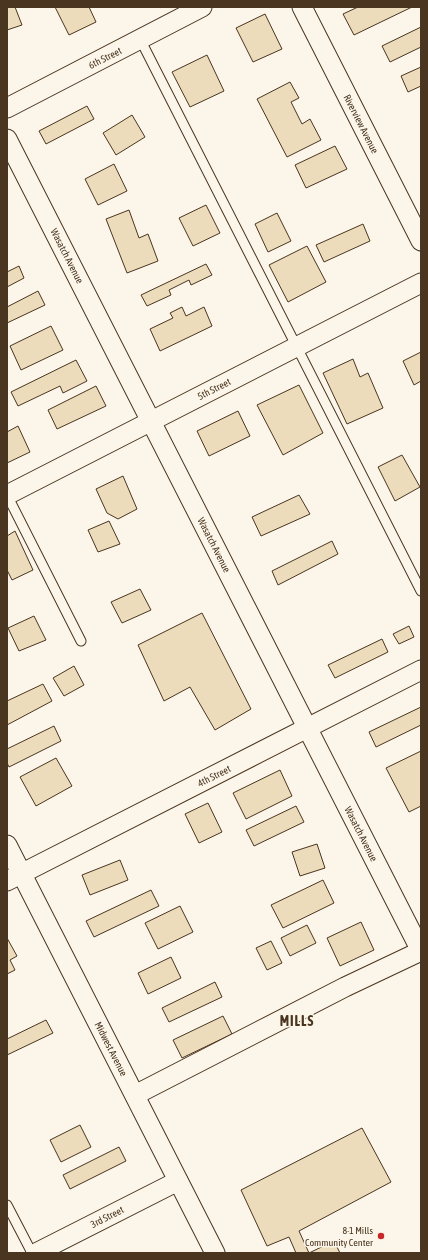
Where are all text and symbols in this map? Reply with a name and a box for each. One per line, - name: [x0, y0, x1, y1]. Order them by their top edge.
- street label: 6th Street: [87, 45, 124, 71]
- street label: Riverview Avenue: [341, 93, 381, 156]
- street label: Wasatch Avenue: [48, 227, 86, 286]
- street label: 5th Street: [196, 376, 233, 402]
- street label: Wasatch Avenue: [195, 516, 233, 575]
- street label: 4th Street: [196, 763, 233, 789]
- street label: Wasatch Avenue: [342, 805, 380, 864]
- district label: MILLS: [280, 1013, 314, 1029]
- street label: Midwest Avenue: [93, 1020, 130, 1078]
- street label: 3rd Street: [89, 1204, 126, 1230]
- place label: 8-1 Mills Community Center: [305, 1225, 374, 1248]
- marker: 8-1 Mills Community Center: [376, 1231, 386, 1241]

